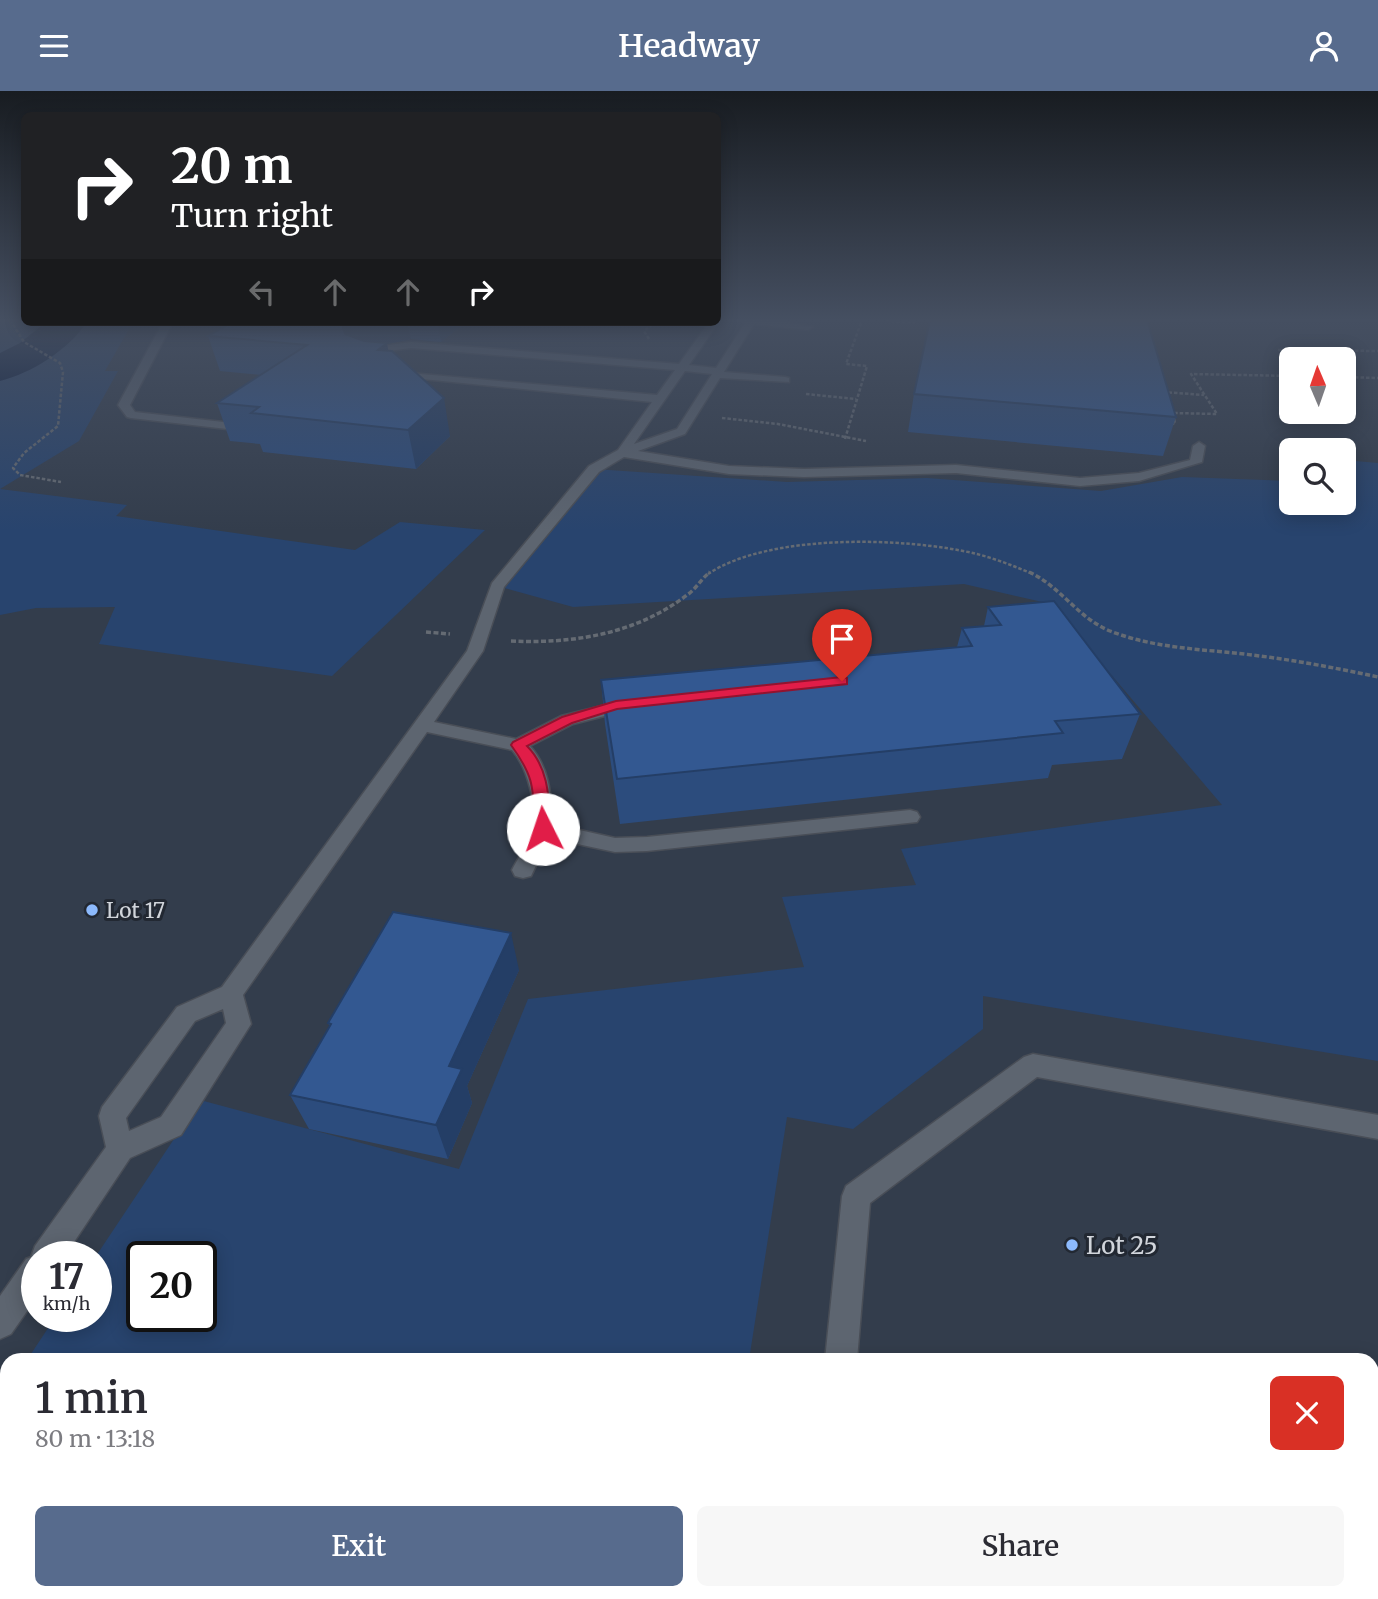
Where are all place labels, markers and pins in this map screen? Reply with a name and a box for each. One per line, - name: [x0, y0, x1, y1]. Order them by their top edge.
- pin: [812, 609, 872, 681]
- place label: Lot 17: [106, 897, 165, 924]
- marker: Lot 17: [84, 902, 100, 918]
- place label: Lot 25: [1086, 1230, 1158, 1261]
- marker: Lot 25: [1064, 1237, 1080, 1253]

